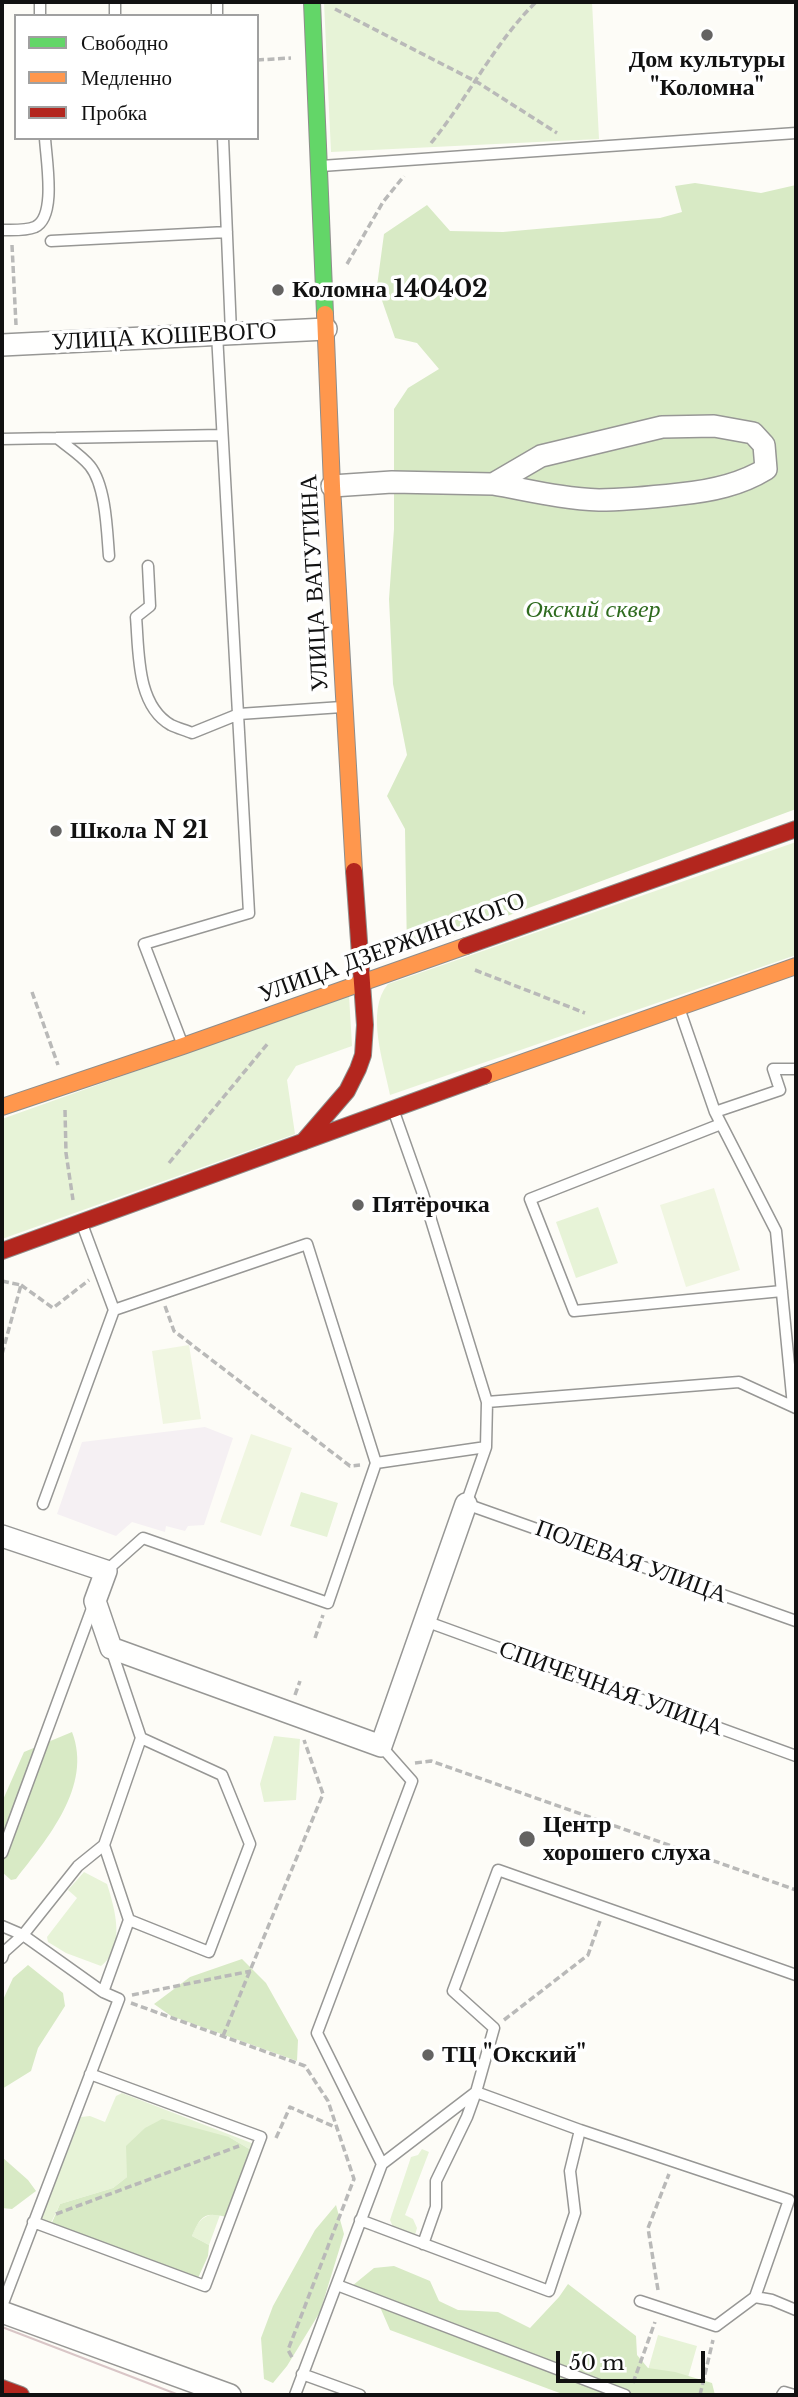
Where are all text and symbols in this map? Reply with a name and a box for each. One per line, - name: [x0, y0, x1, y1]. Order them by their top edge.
- legend: [14, 14, 259, 140]
- marker: Дом культуры "Коломна": [699, 27, 715, 43]
- text: Свободно: [81, 30, 168, 56]
- place label: Дом культуры "Коломна": [629, 46, 785, 102]
- text: Медленно: [81, 65, 172, 91]
- text: Пробка: [81, 100, 147, 126]
- place label: Коломна 140402: [292, 276, 488, 304]
- marker: Коломна 140402: [270, 282, 286, 298]
- street label: УЛИЦА КОШЕВОГО: [51, 317, 277, 357]
- street label: УЛИЦА ВАТУТИНА: [295, 474, 335, 692]
- park label: Окский сквер: [525, 596, 661, 624]
- place label: Школа N 21: [70, 817, 208, 845]
- marker: Школа N 21: [48, 823, 64, 839]
- street label: УЛИЦА ДЗЕРЖИНСКОГО: [255, 886, 529, 1010]
- place label: Пятёрочка: [372, 1191, 490, 1219]
- marker: Пятёрочка: [350, 1197, 366, 1213]
- street label: ПОЛЕВАЯ УЛИЦА: [531, 1514, 731, 1610]
- street label: СПИЧЕЧНАЯ УЛИЦА: [495, 1635, 727, 1743]
- place label: Центр хорошего слуха: [543, 1811, 711, 1867]
- marker: Центр хорошего слуха: [517, 1829, 537, 1849]
- place label: ТЦ "Окский": [442, 2041, 586, 2069]
- marker: ТЦ "Окский": [420, 2047, 436, 2063]
- scale bar: [560, 2338, 709, 2382]
- text: 50 m: [569, 2350, 624, 2376]

